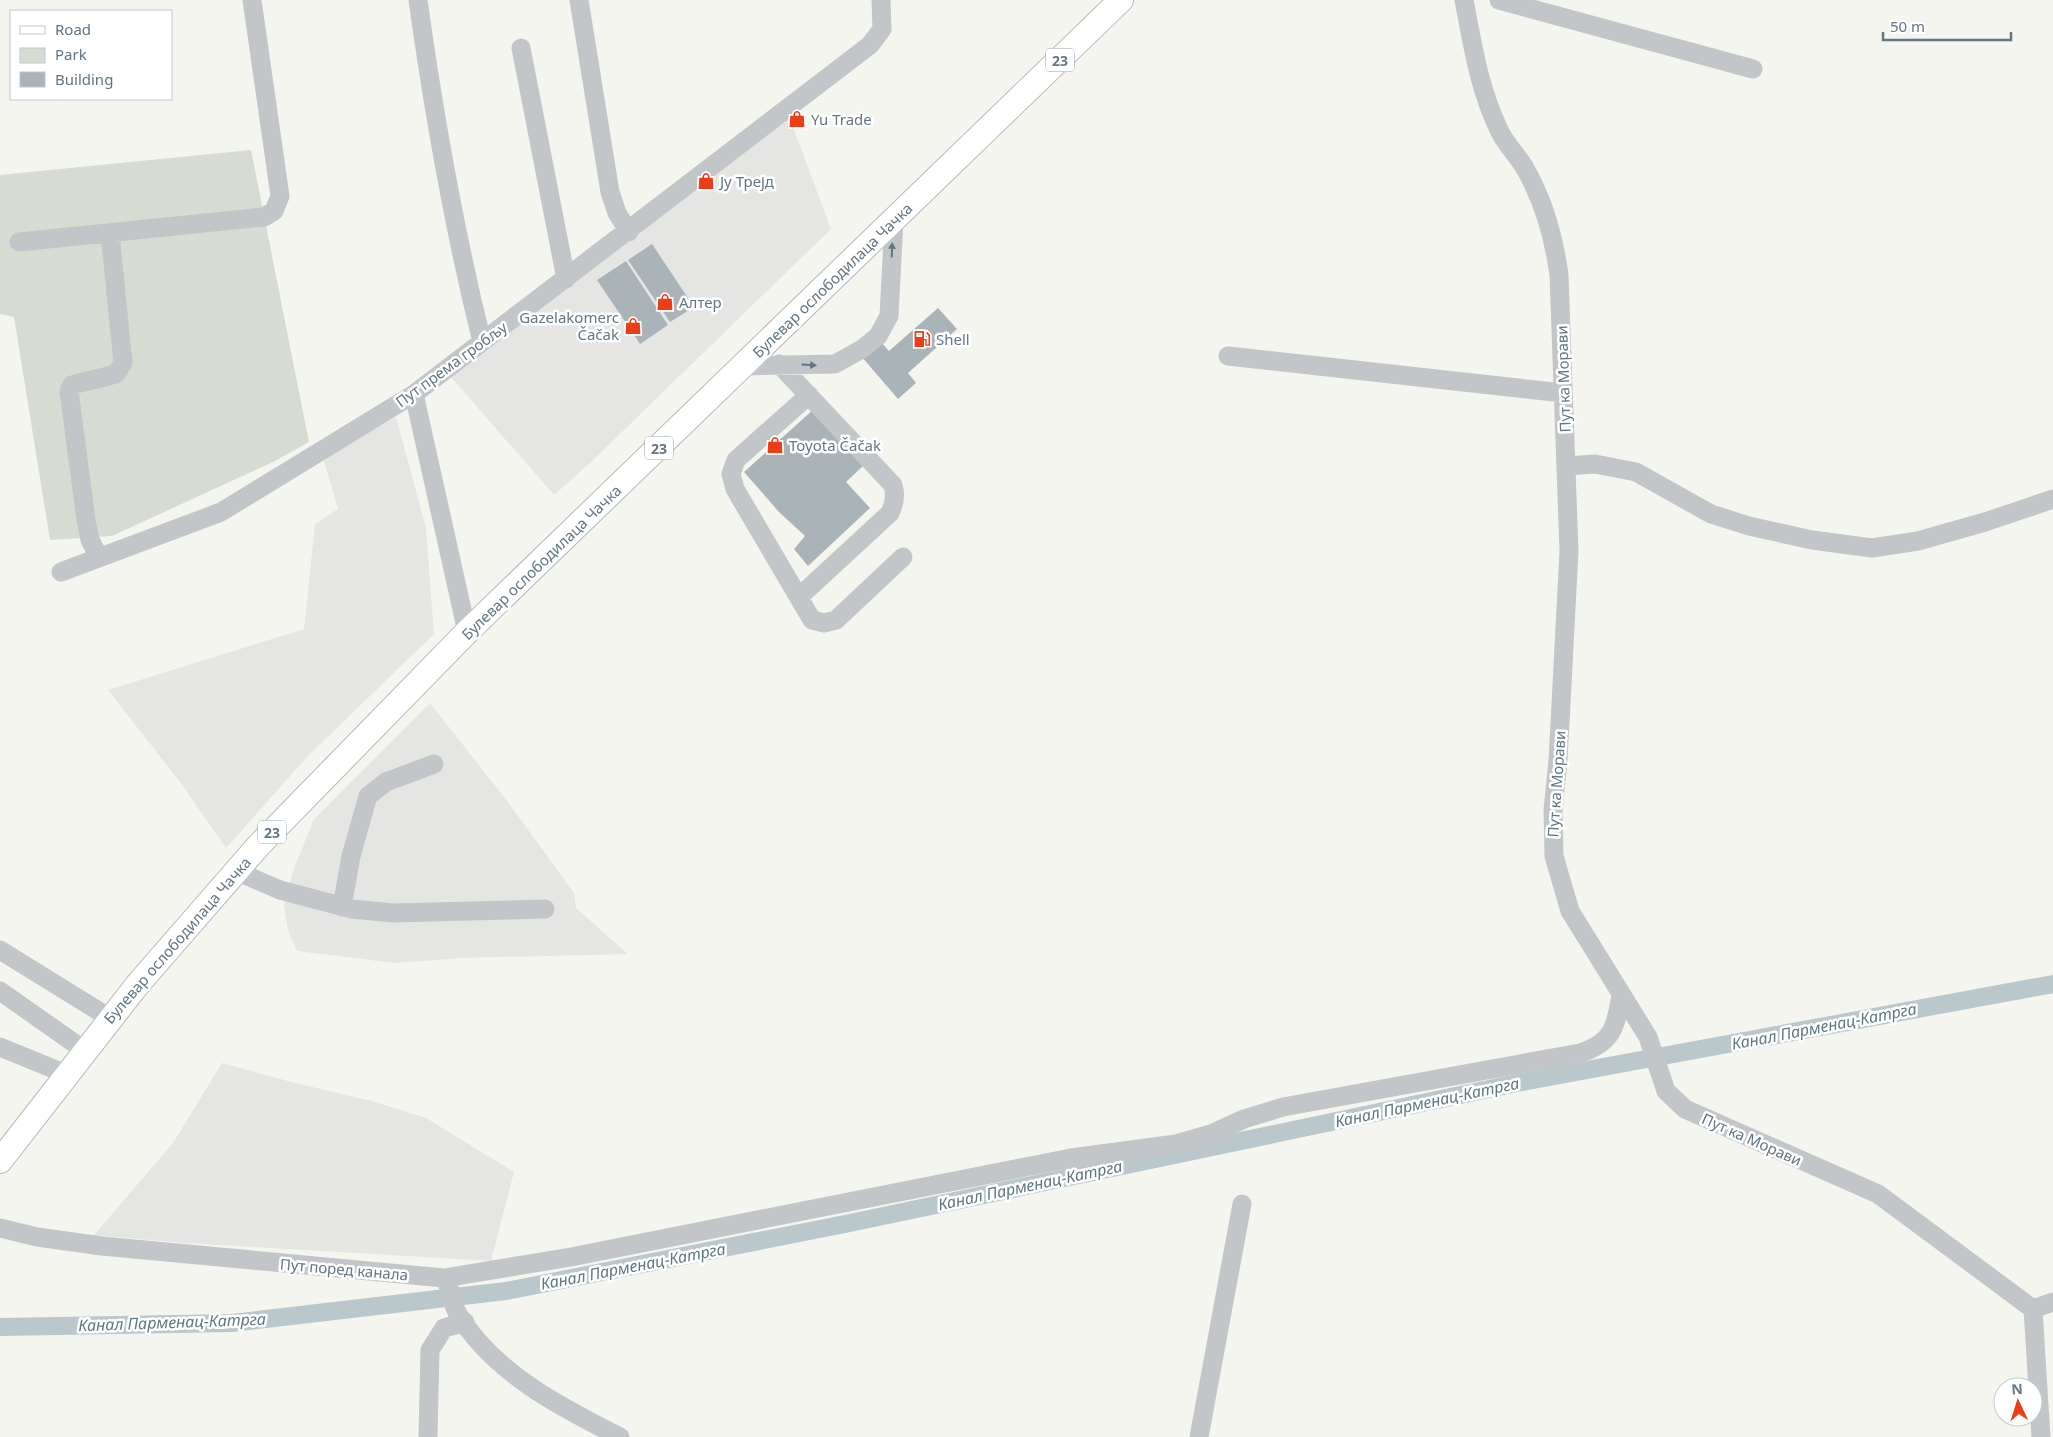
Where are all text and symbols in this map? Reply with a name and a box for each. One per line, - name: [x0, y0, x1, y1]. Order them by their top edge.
- legend: [10, 10, 172, 100]
- scale bar: [1883, 10, 2010, 42]
- text: 50 m: [1890, 16, 1925, 36]
- text: Road: [55, 19, 91, 39]
- text: Park: [55, 44, 87, 64]
- road number: 23: [1046, 48, 1074, 72]
- text: Building: [55, 69, 113, 89]
- shop icon: Yu Trade: [787, 109, 807, 129]
- place label: Yu Trade: [811, 109, 872, 129]
- shop icon: Ју Трејд: [696, 171, 716, 191]
- place label: Ју Трејд: [718, 171, 774, 191]
- street label: Булевар ослободилаца Чачка: [748, 198, 916, 362]
- one-way arrow: [888, 242, 896, 258]
- shop icon: Алтер: [655, 292, 675, 312]
- place label: Алтер: [679, 292, 722, 312]
- place label: Gazelakomerc Čačak: [519, 307, 619, 344]
- shop icon: Gazelakomerc Čačak: [623, 316, 643, 336]
- street label: Пут према гробљу: [391, 317, 511, 411]
- street label: Пут ка Морави: [1551, 325, 1575, 433]
- fuel station icon: Shell: [912, 329, 932, 349]
- place label: Shell: [936, 329, 970, 349]
- one-way arrow: [801, 361, 817, 369]
- shop icon: Toyota Čačak: [765, 435, 785, 455]
- place label: Toyota Čačak: [789, 435, 881, 455]
- road number: 23: [645, 436, 673, 459]
- street label: Булевар ослободилаца Чачка: [457, 480, 625, 644]
- street label: Пут ка Морави: [1542, 730, 1570, 838]
- road number: 23: [258, 820, 286, 844]
- street label: Булевар ослободилаца Чачка: [99, 852, 255, 1028]
- water label: Канал Парменац-Катрга: [1730, 997, 1918, 1055]
- water label: Канал Парменац-Катрга: [1333, 1072, 1521, 1132]
- street label: Пут ка Морави: [1699, 1108, 1805, 1170]
- water label: Канал Парменац-Катрга: [936, 1155, 1124, 1215]
- water label: Канал Парменац-Катрга: [539, 1237, 727, 1295]
- street label: Пут поред канала: [279, 1253, 409, 1285]
- water label: Канал Парменац-Катрга: [78, 1308, 266, 1336]
- north arrow: [1993, 1377, 2043, 1427]
- text: N: [2011, 1379, 2023, 1398]

